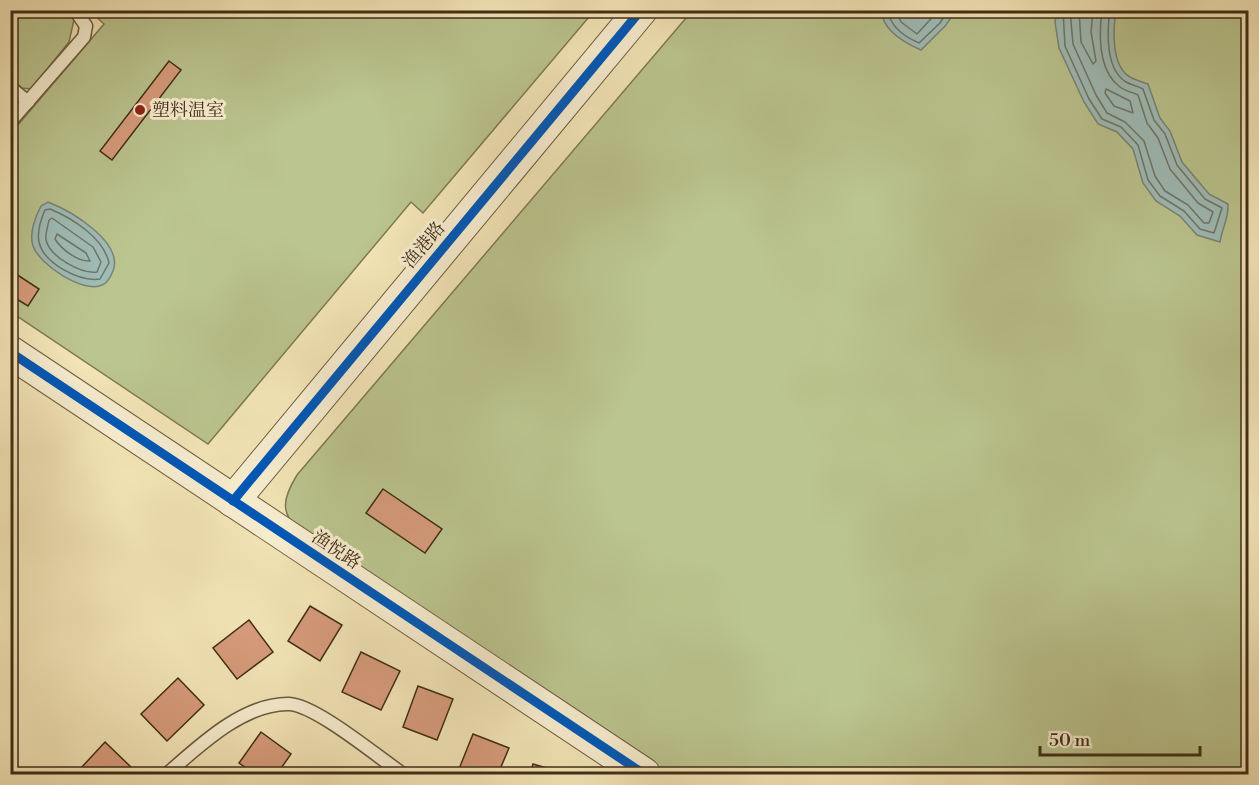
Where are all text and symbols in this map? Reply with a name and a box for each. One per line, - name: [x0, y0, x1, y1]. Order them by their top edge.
- place label: 塑料温室: [152, 99, 224, 122]
- marker: 塑料温室: [133, 103, 147, 117]
- street label: 渔港路: [398, 217, 450, 273]
- street label: 渔悦路: [307, 525, 365, 575]
- scale bar: [1040, 719, 1200, 757]
- text: 50 m: [1049, 729, 1091, 752]

